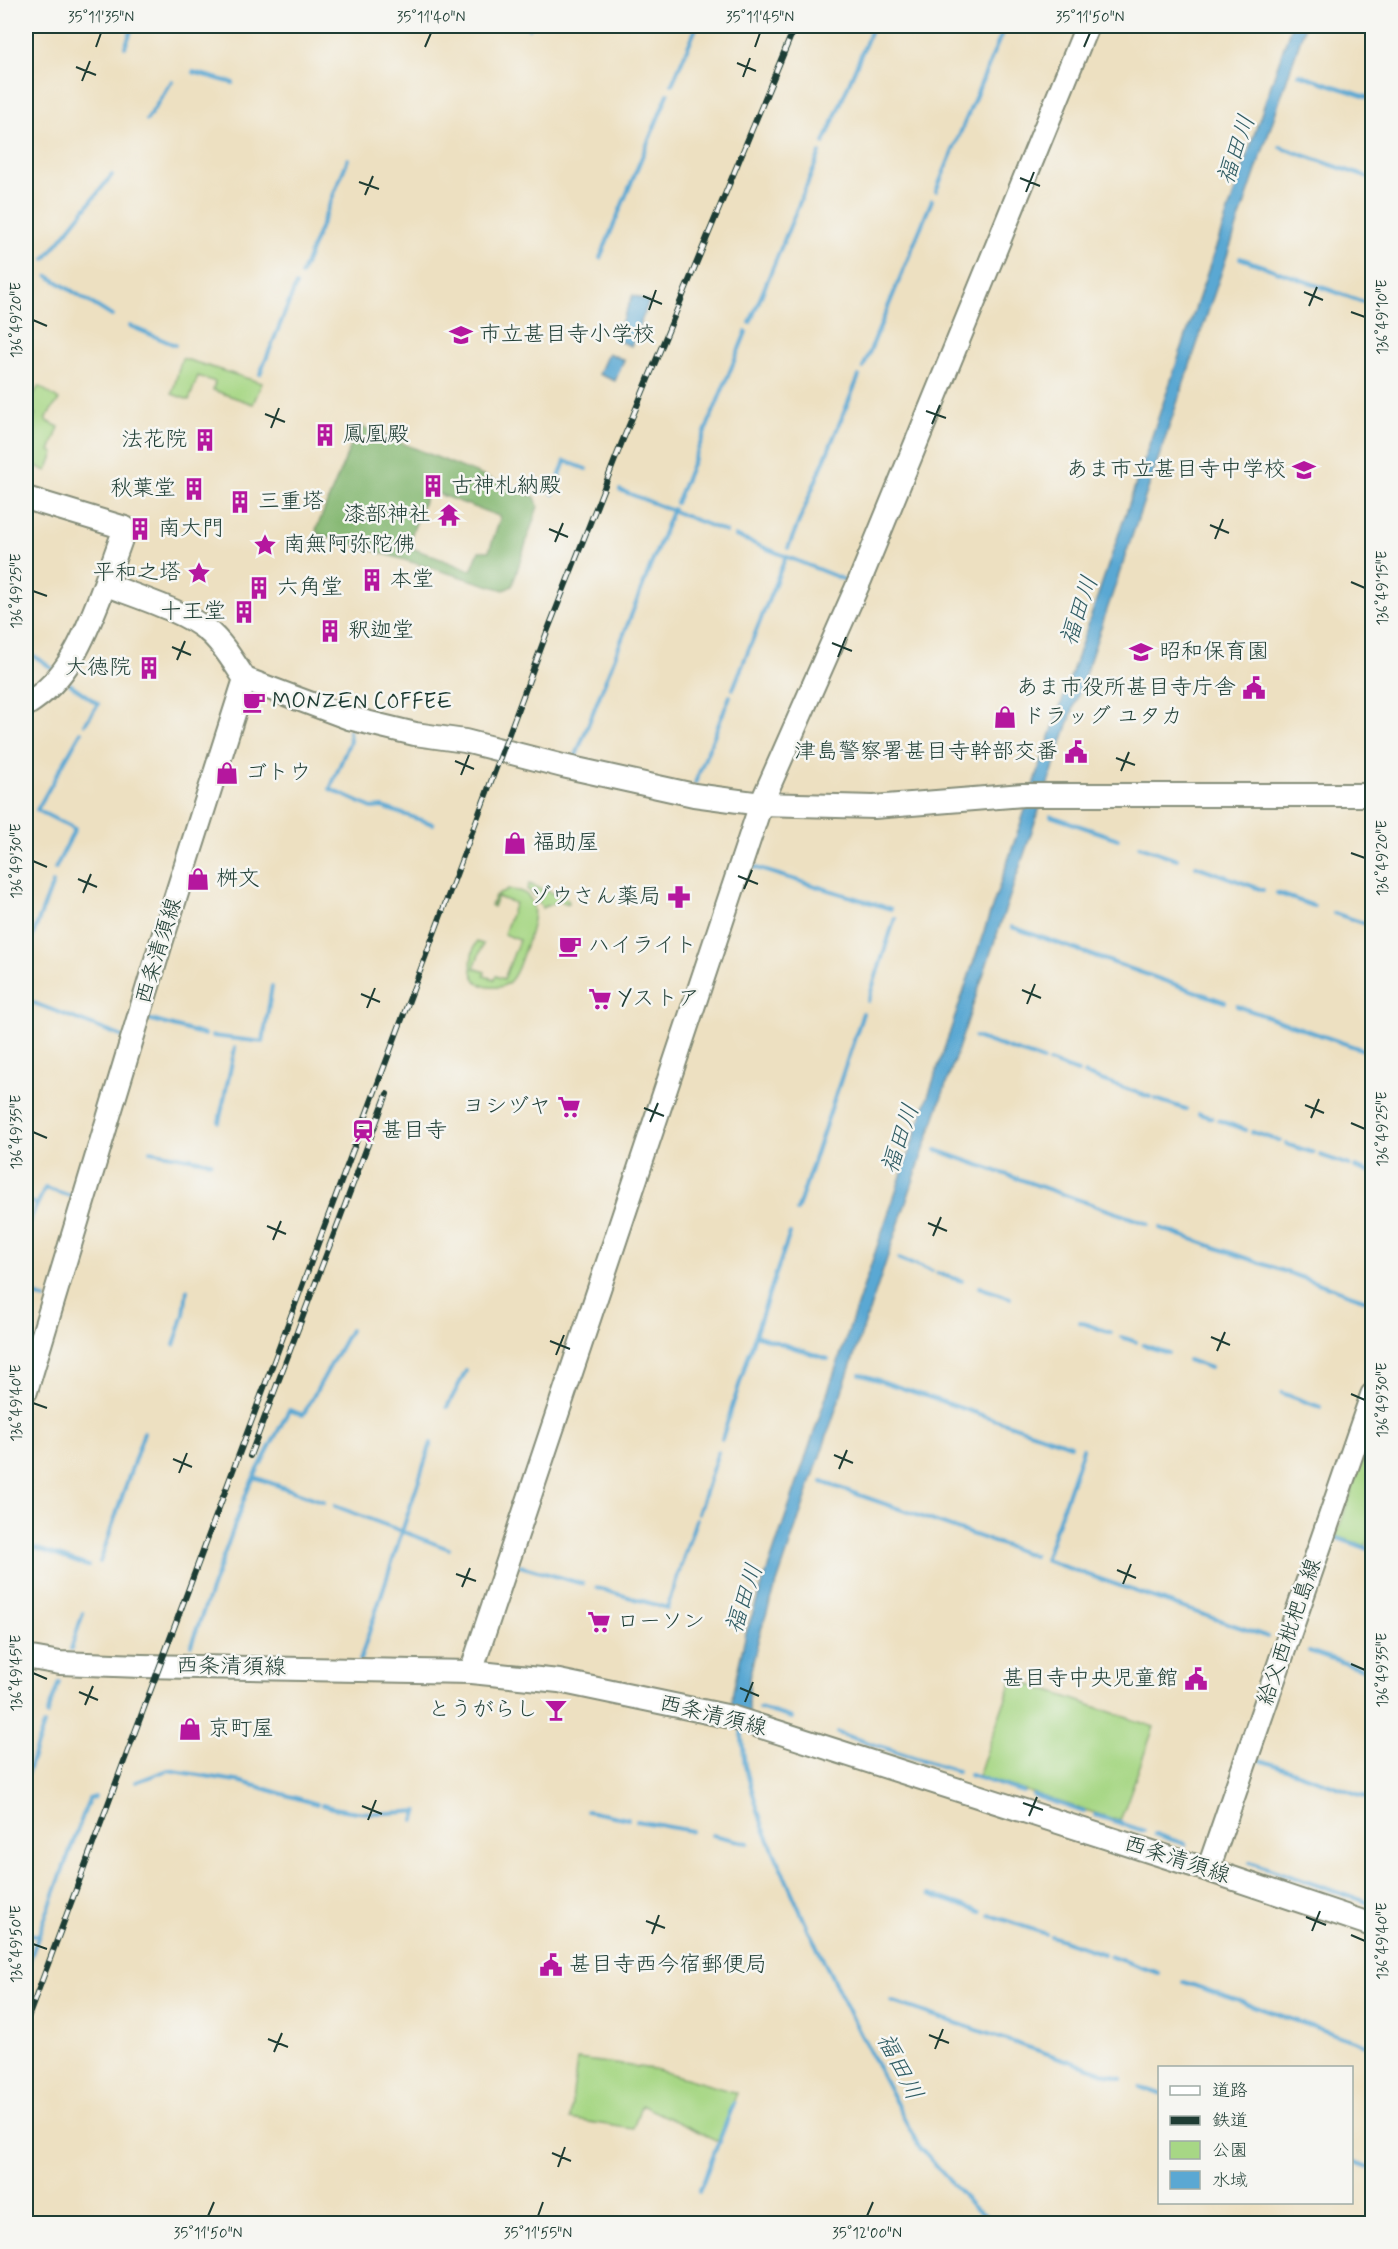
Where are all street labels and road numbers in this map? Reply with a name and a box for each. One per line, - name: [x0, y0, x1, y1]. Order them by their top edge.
- street label: 西条清須線: [130, 894, 188, 1008]
- street label: 給父西枇杷島線: [1252, 1555, 1328, 1709]
- street label: 西条清須線: [176, 1652, 286, 1682]
- street label: 西条清須線: [656, 1689, 770, 1743]
- street label: 西条清須線: [1120, 1830, 1234, 1890]

